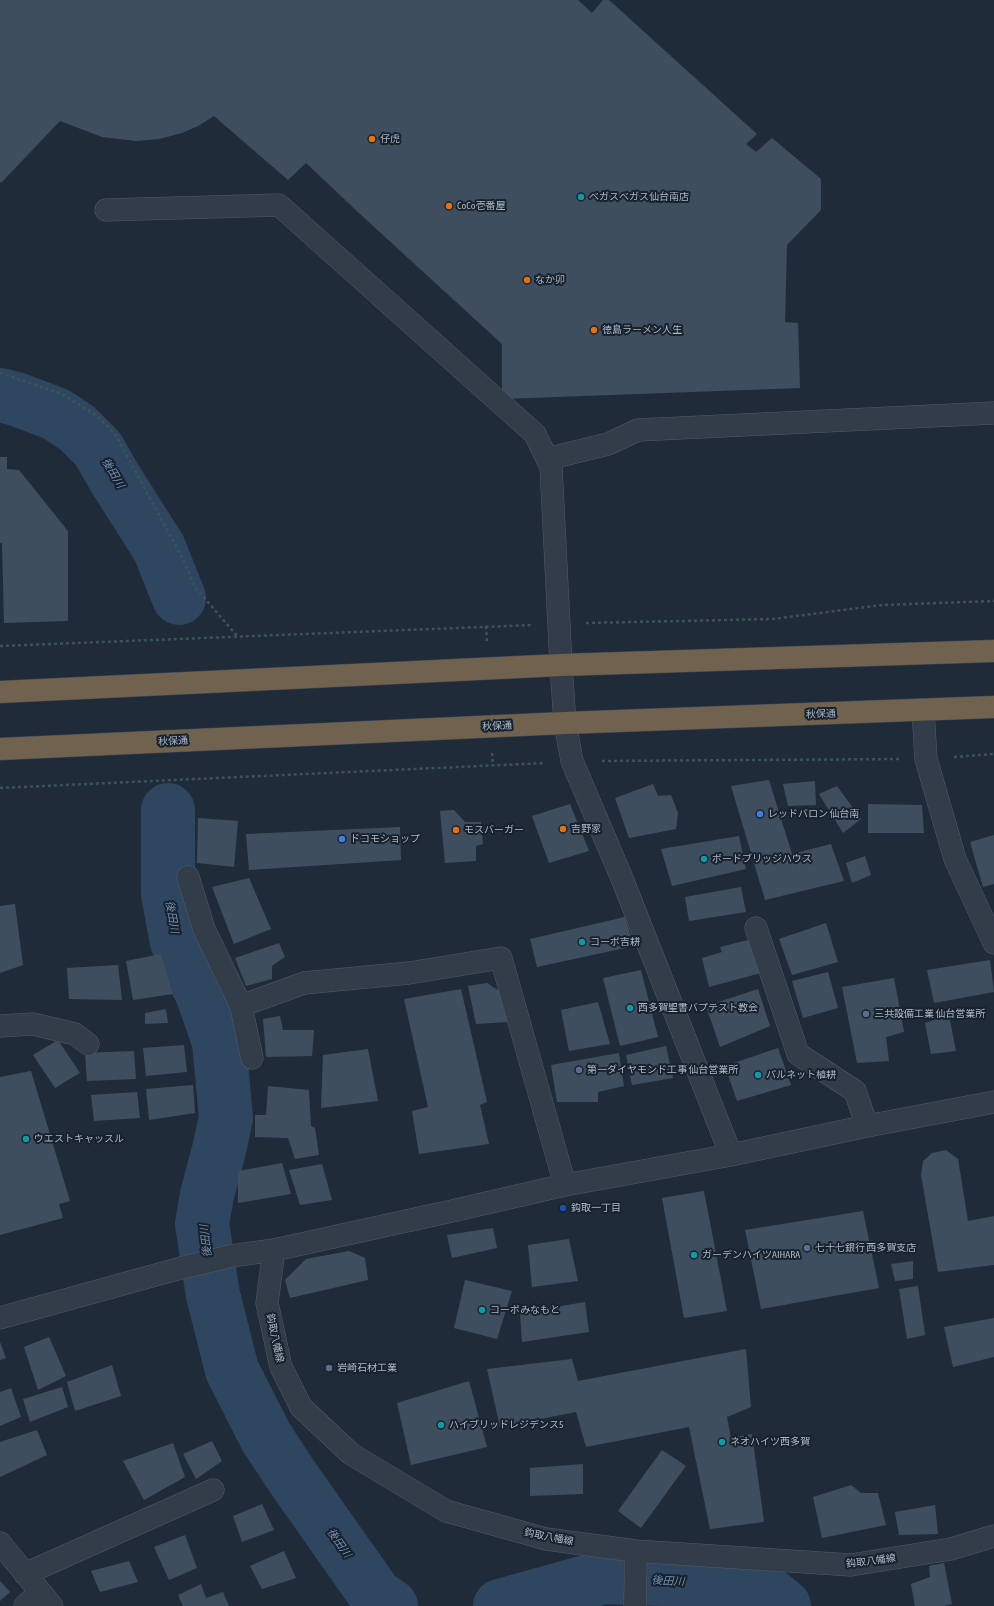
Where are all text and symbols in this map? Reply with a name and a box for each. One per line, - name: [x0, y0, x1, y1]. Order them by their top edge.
- place label: 仔虎: [380, 133, 400, 145]
- marker: 仔虎: [367, 134, 377, 144]
- place label: ベガスベガス仙台南店: [589, 191, 689, 203]
- marker: ベガスベガス仙台南店: [576, 192, 586, 202]
- place label: CoCo壱番屋: [457, 200, 505, 212]
- marker: CoCo壱番屋: [444, 201, 454, 211]
- place label: なか卯: [535, 274, 565, 286]
- marker: なか卯: [522, 275, 532, 285]
- place label: 徳島ラーメン人生: [602, 324, 682, 336]
- marker: 徳島ラーメン人生: [589, 325, 599, 335]
- water label: 後田川: [99, 455, 127, 491]
- street label: 秋保通: [806, 707, 836, 721]
- street label: 秋保通: [482, 719, 512, 733]
- street label: 秋保通: [158, 734, 188, 748]
- place label: レッドバロン 仙台南: [768, 808, 859, 820]
- marker: レッドバロン 仙台南: [755, 809, 765, 819]
- place label: 吉野家: [571, 823, 601, 835]
- place label: モスバーガー: [464, 824, 524, 836]
- marker: 吉野家: [558, 824, 568, 834]
- marker: モスバーガー: [451, 825, 461, 835]
- place label: ドコモショップ: [350, 833, 420, 845]
- marker: ドコモショップ: [337, 834, 347, 844]
- place label: ボードブリッジハウス: [712, 853, 812, 865]
- marker: ボードブリッジハウス: [699, 854, 709, 864]
- water label: 後田川: [163, 900, 181, 934]
- place label: コーポ吉耕: [590, 936, 640, 948]
- marker: コーポ吉耕: [577, 937, 587, 947]
- place label: 西多賀聖書バプテスト教会: [638, 1002, 758, 1014]
- marker: 西多賀聖書バプテスト教会: [625, 1003, 635, 1013]
- place label: 三共設備工業 仙台営業所: [874, 1008, 985, 1020]
- marker: 三共設備工業 仙台営業所: [861, 1009, 871, 1019]
- place label: 第一ダイヤモンド工事 仙台営業所: [587, 1064, 738, 1076]
- marker: 第一ダイヤモンド工事 仙台営業所: [574, 1065, 584, 1075]
- place label: パルネット植耕: [766, 1069, 836, 1081]
- marker: パルネット植耕: [753, 1070, 763, 1080]
- place label: ウエストキャッスル: [34, 1133, 124, 1145]
- marker: ウエストキャッスル: [21, 1134, 31, 1144]
- place label: 鈎取一丁目: [571, 1202, 621, 1214]
- marker: 鈎取一丁目: [558, 1203, 568, 1213]
- water label: 後田川: [198, 1224, 214, 1258]
- place label: 七十七銀行 西多賀支店: [815, 1242, 916, 1254]
- marker: 七十七銀行 西多賀支店: [802, 1243, 812, 1253]
- place label: ガーデンハイツAIHARA: [702, 1249, 800, 1261]
- marker: ガーデンハイツAIHARA: [689, 1250, 699, 1260]
- place label: コーポみなもと: [490, 1304, 560, 1316]
- marker: コーポみなもと: [477, 1305, 487, 1315]
- street label: 鈎取八幡線: [264, 1312, 286, 1364]
- place label: 岩崎石材工業: [337, 1362, 397, 1374]
- marker: 岩崎石材工業: [324, 1363, 334, 1373]
- place label: ハイブリッドレジデンス5: [449, 1419, 564, 1431]
- marker: ハイブリッドレジデンス5: [436, 1420, 446, 1430]
- place label: ネオハイツ西多賀: [730, 1436, 810, 1448]
- marker: ネオハイツ西多賀: [717, 1437, 727, 1447]
- water label: 後田川: [324, 1526, 354, 1560]
- street label: 鈎取八幡線: [523, 1526, 575, 1548]
- street label: 鈎取八幡線: [845, 1552, 897, 1570]
- water label: 後田川: [651, 1574, 685, 1588]

